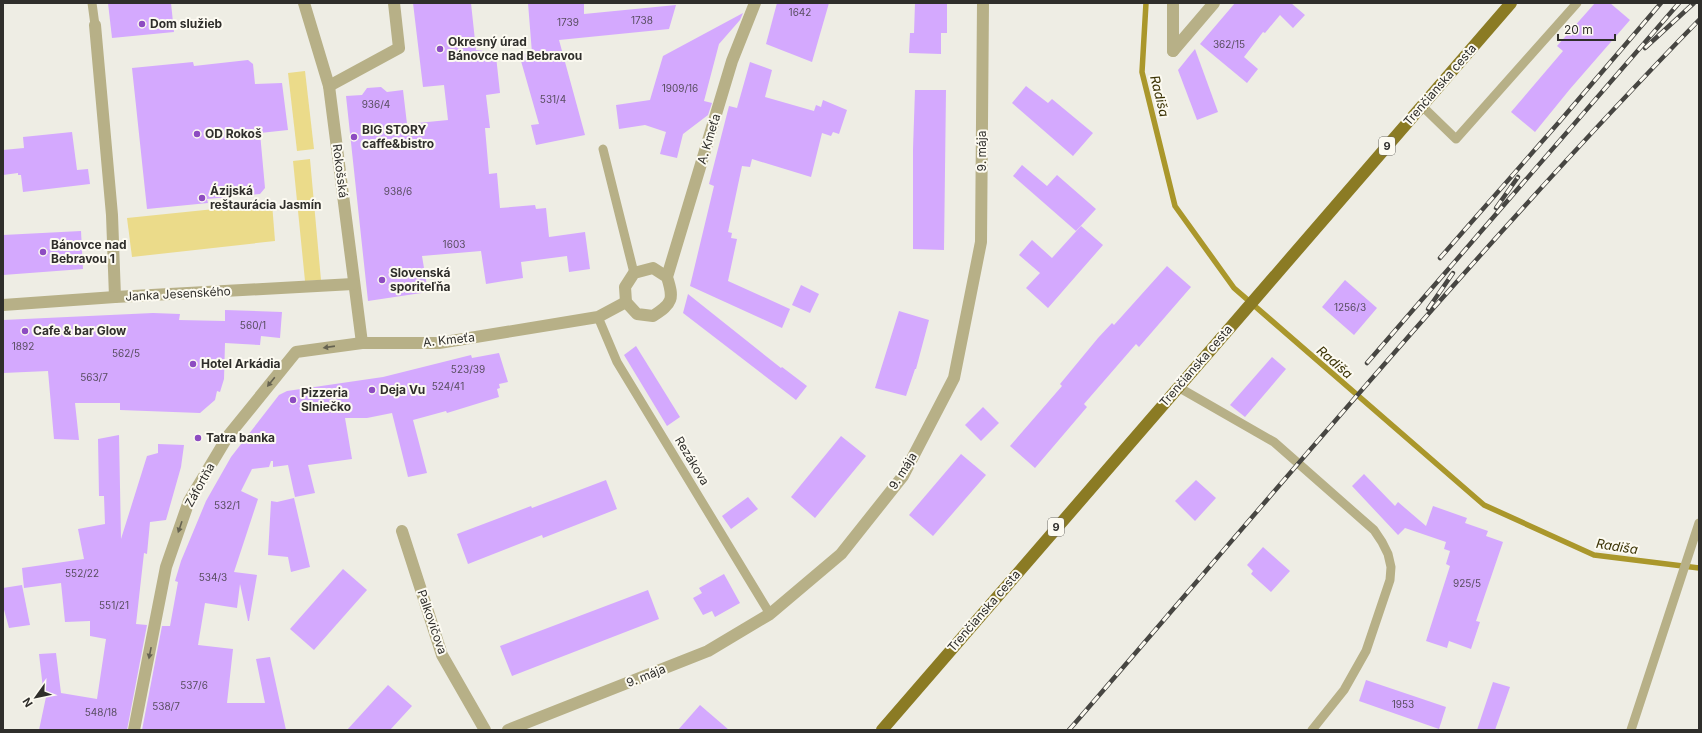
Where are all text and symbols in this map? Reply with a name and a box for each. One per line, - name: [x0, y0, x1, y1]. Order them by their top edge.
- house number: 1642: [789, 6, 811, 18]
- house number: 1738: [631, 14, 653, 26]
- place label: Dom služieb: [150, 16, 223, 31]
- house number: 1739: [557, 16, 579, 28]
- scale bar: [1558, 16, 1615, 42]
- marker: Dom služieb: [137, 19, 147, 29]
- text: 20 m: [1564, 22, 1593, 37]
- place label: Okresný úrad Bánovce nad Bebravou: [448, 34, 582, 63]
- house number: 362/15: [1213, 38, 1245, 50]
- street label: Trenčianska cesta: [1400, 41, 1479, 128]
- marker: Okresný úrad Bánovce nad Bebravou: [435, 44, 445, 54]
- water label: Radiša: [1147, 74, 1173, 118]
- house number: 1909/16: [662, 82, 698, 94]
- house number: 531/4: [540, 93, 566, 105]
- house number: 936/4: [362, 98, 390, 110]
- street label: A. Kmeťa: [694, 112, 723, 166]
- place label: BIG STORY caffe&bistro: [362, 122, 434, 151]
- place label: OD Rokoš: [205, 126, 262, 141]
- marker: OD Rokoš: [192, 129, 202, 139]
- street label: 9. mája: [974, 131, 989, 171]
- marker: BIG STORY caffe&bistro: [349, 132, 359, 142]
- road number: 9: [1379, 137, 1395, 155]
- street label: Rokošská: [330, 143, 351, 199]
- place label: Ázijská reštaurácia Jasmín: [210, 183, 322, 212]
- house number: 938/6: [384, 185, 412, 197]
- marker: Ázijská reštaurácia Jasmín: [197, 193, 207, 203]
- place label: Bánovce nad Bebravou 1: [51, 237, 127, 266]
- house number: 1603: [443, 238, 465, 250]
- marker: Bánovce nad Bebravou 1: [38, 247, 48, 257]
- place label: Slovenská sporiteľňa: [390, 265, 451, 294]
- marker: Slovenská sporiteľňa: [377, 275, 387, 285]
- street label: Janka Jesenského: [125, 283, 231, 304]
- house number: 1256/3: [1334, 301, 1366, 313]
- house number: 560/1: [240, 319, 266, 331]
- street label: Trenčianska cesta: [1156, 322, 1235, 409]
- place label: Cafe & bar Glow: [33, 323, 127, 338]
- marker: Cafe & bar Glow: [20, 326, 30, 336]
- street label: A. Kmeťa: [422, 329, 476, 350]
- house number: 1892: [12, 340, 34, 352]
- water label: Radiša: [1314, 342, 1356, 382]
- one-way arrow: [323, 344, 335, 350]
- house number: 562/5: [112, 347, 140, 359]
- place label: Hotel Arkádia: [201, 356, 281, 371]
- marker: Hotel Arkádia: [188, 359, 198, 369]
- house number: 523/39: [451, 363, 485, 375]
- house number: 563/7: [80, 371, 108, 383]
- one-way arrow: [267, 377, 275, 388]
- house number: 524/41: [432, 380, 464, 392]
- place label: Deja Vu: [380, 382, 425, 397]
- place label: Pizzeria Slniečko: [301, 385, 351, 414]
- marker: Deja Vu: [367, 385, 377, 395]
- marker: Pizzeria Slniečko: [288, 395, 298, 405]
- place label: Tatra banka: [206, 430, 275, 445]
- marker: Tatra banka: [193, 433, 203, 443]
- street label: Rezákova: [672, 434, 713, 488]
- street label: 9. mája: [885, 449, 920, 492]
- street label: Záfortňa: [181, 460, 218, 509]
- house number: 532/1: [214, 499, 240, 511]
- road number: 9: [1048, 518, 1064, 536]
- one-way arrow: [177, 521, 183, 533]
- water label: Radiša: [1595, 535, 1639, 557]
- house number: 552/22: [65, 567, 99, 579]
- street label: Trenčianska cesta: [944, 567, 1023, 654]
- house number: 534/3: [199, 571, 227, 583]
- house number: 925/5: [1453, 577, 1481, 589]
- street label: Palkovičova: [414, 587, 451, 656]
- house number: 551/21: [99, 599, 129, 611]
- one-way arrow: [146, 647, 152, 659]
- street label: 9. mája: [624, 661, 668, 690]
- north arrow: [16, 677, 56, 717]
- house number: 537/6: [180, 679, 208, 691]
- text: N: [19, 695, 36, 710]
- house number: 1953: [1392, 698, 1414, 710]
- house number: 538/7: [152, 700, 180, 712]
- house number: 548/18: [85, 706, 117, 718]

